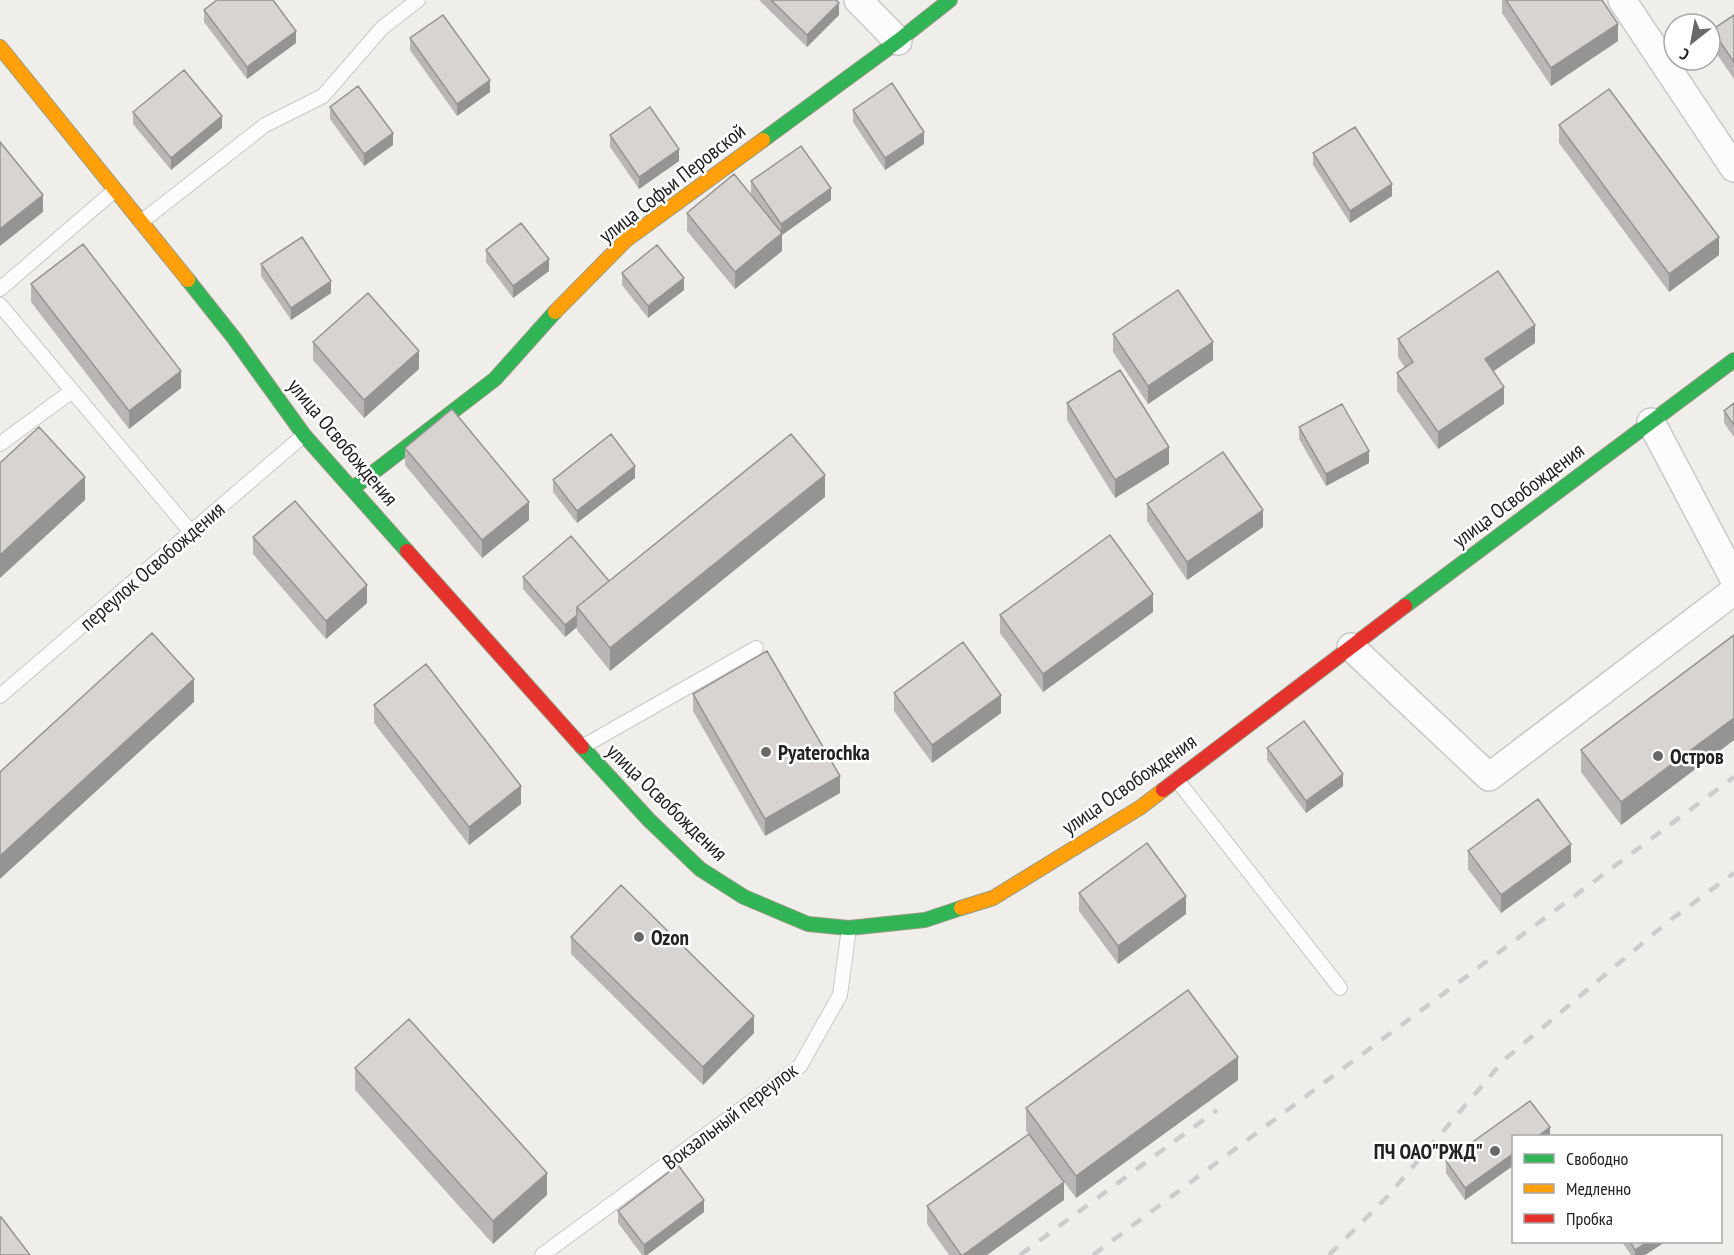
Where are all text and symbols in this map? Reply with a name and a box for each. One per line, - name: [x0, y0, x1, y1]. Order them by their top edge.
- north arrow: [1662, 12, 1722, 72]
- text: С: [1675, 44, 1693, 65]
- street label: улица Софьи Перовской: [593, 117, 751, 249]
- street label: улица Освобождения: [282, 373, 404, 511]
- street label: улица Освобождения: [1447, 437, 1589, 553]
- street label: переулок Освобождения: [74, 496, 230, 636]
- street label: улица Освобождения: [1056, 728, 1202, 840]
- street label: улица Освобождения: [601, 737, 733, 867]
- place label: Pyaterochka: [778, 739, 870, 766]
- place label: Остров: [1670, 743, 1724, 770]
- marker: Pyaterochka: [759, 745, 773, 759]
- marker: Остров: [1651, 749, 1665, 763]
- place label: Ozon: [651, 924, 689, 951]
- marker: Ozon: [632, 930, 646, 944]
- street label: Вокзальный переулок: [657, 1056, 803, 1176]
- legend: [1512, 1135, 1722, 1243]
- place label: ПЧ ОАО"РЖД": [1374, 1138, 1483, 1165]
- marker: ПЧ ОАО"РЖД": [1488, 1144, 1502, 1158]
- text: Свободно: [1566, 1147, 1629, 1170]
- text: Медленно: [1566, 1177, 1631, 1200]
- text: Пробка: [1566, 1207, 1613, 1230]

